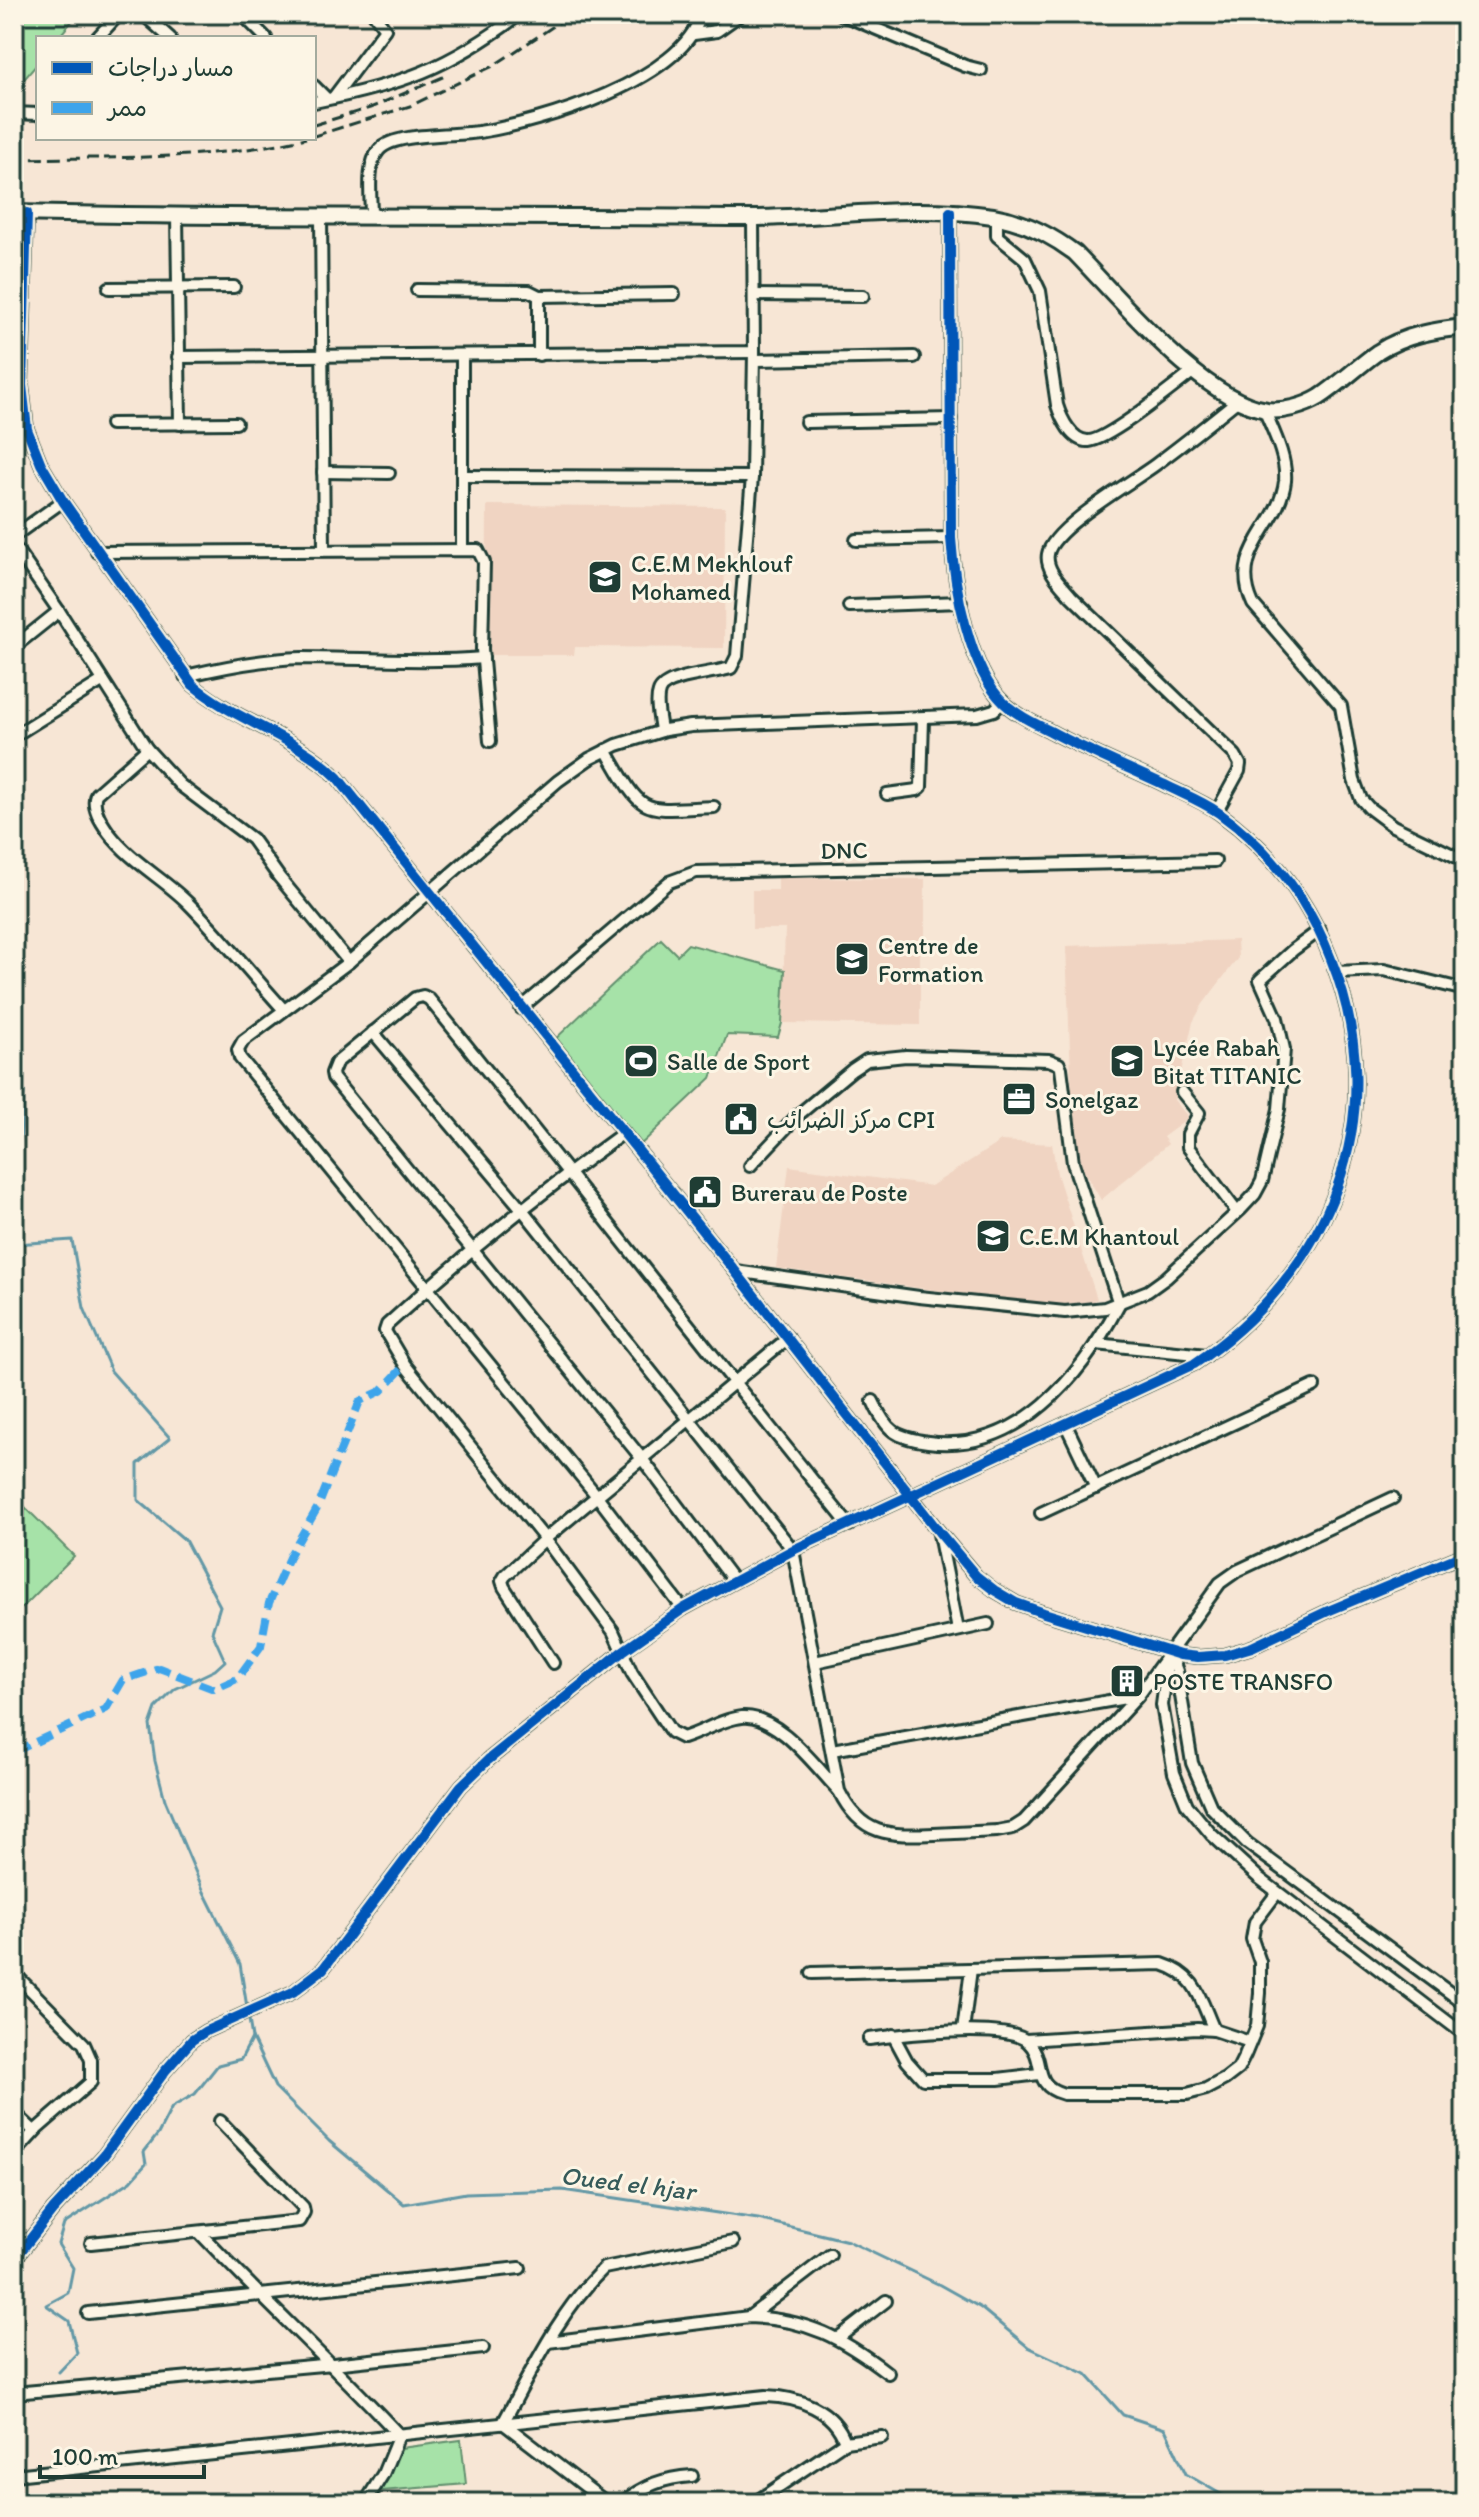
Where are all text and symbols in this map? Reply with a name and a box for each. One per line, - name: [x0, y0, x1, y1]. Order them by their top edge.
- legend: [36, 36, 316, 140]
- text: مسار دراجات: [108, 53, 234, 82]
- text: ممر: [106, 93, 147, 122]
- place label: C.E.M Mekhlouf Mohamed: [631, 549, 793, 606]
- school or university icon: C.E.M Mekhlouf Mohamed: [586, 558, 624, 596]
- street label: DNC: [820, 835, 868, 865]
- place label: Centre de Formation: [878, 931, 984, 988]
- school or university icon: Centre de Formation: [833, 940, 871, 978]
- place label: Lycée Rabah Bitat TITANIC: [1153, 1033, 1302, 1090]
- sports icon: Salle de Sport: [622, 1042, 660, 1080]
- school or university icon: Lycée Rabah Bitat TITANIC: [1108, 1042, 1146, 1080]
- place label: Salle de Sport: [667, 1047, 810, 1076]
- office icon: Sonelgaz: [1000, 1080, 1038, 1118]
- place label: Sonelgaz: [1045, 1085, 1138, 1114]
- public building icon: مركز الضرائب CPI: [722, 1100, 760, 1138]
- place label: مركز الضرائب CPI: [767, 1105, 935, 1134]
- public building icon: Burerau de Poste: [686, 1173, 724, 1211]
- place label: Burerau de Poste: [731, 1178, 908, 1207]
- school or university icon: C.E.M Khantoul: [974, 1217, 1012, 1255]
- place label: C.E.M Khantoul: [1019, 1222, 1179, 1251]
- building icon: POSTE TRANSFO: [1108, 1662, 1146, 1700]
- place label: POSTE TRANSFO: [1153, 1667, 1333, 1696]
- water label: Oued el hjar: [559, 2159, 700, 2208]
- scale bar: [40, 2429, 204, 2479]
- text: 100 m: [52, 2442, 118, 2471]

